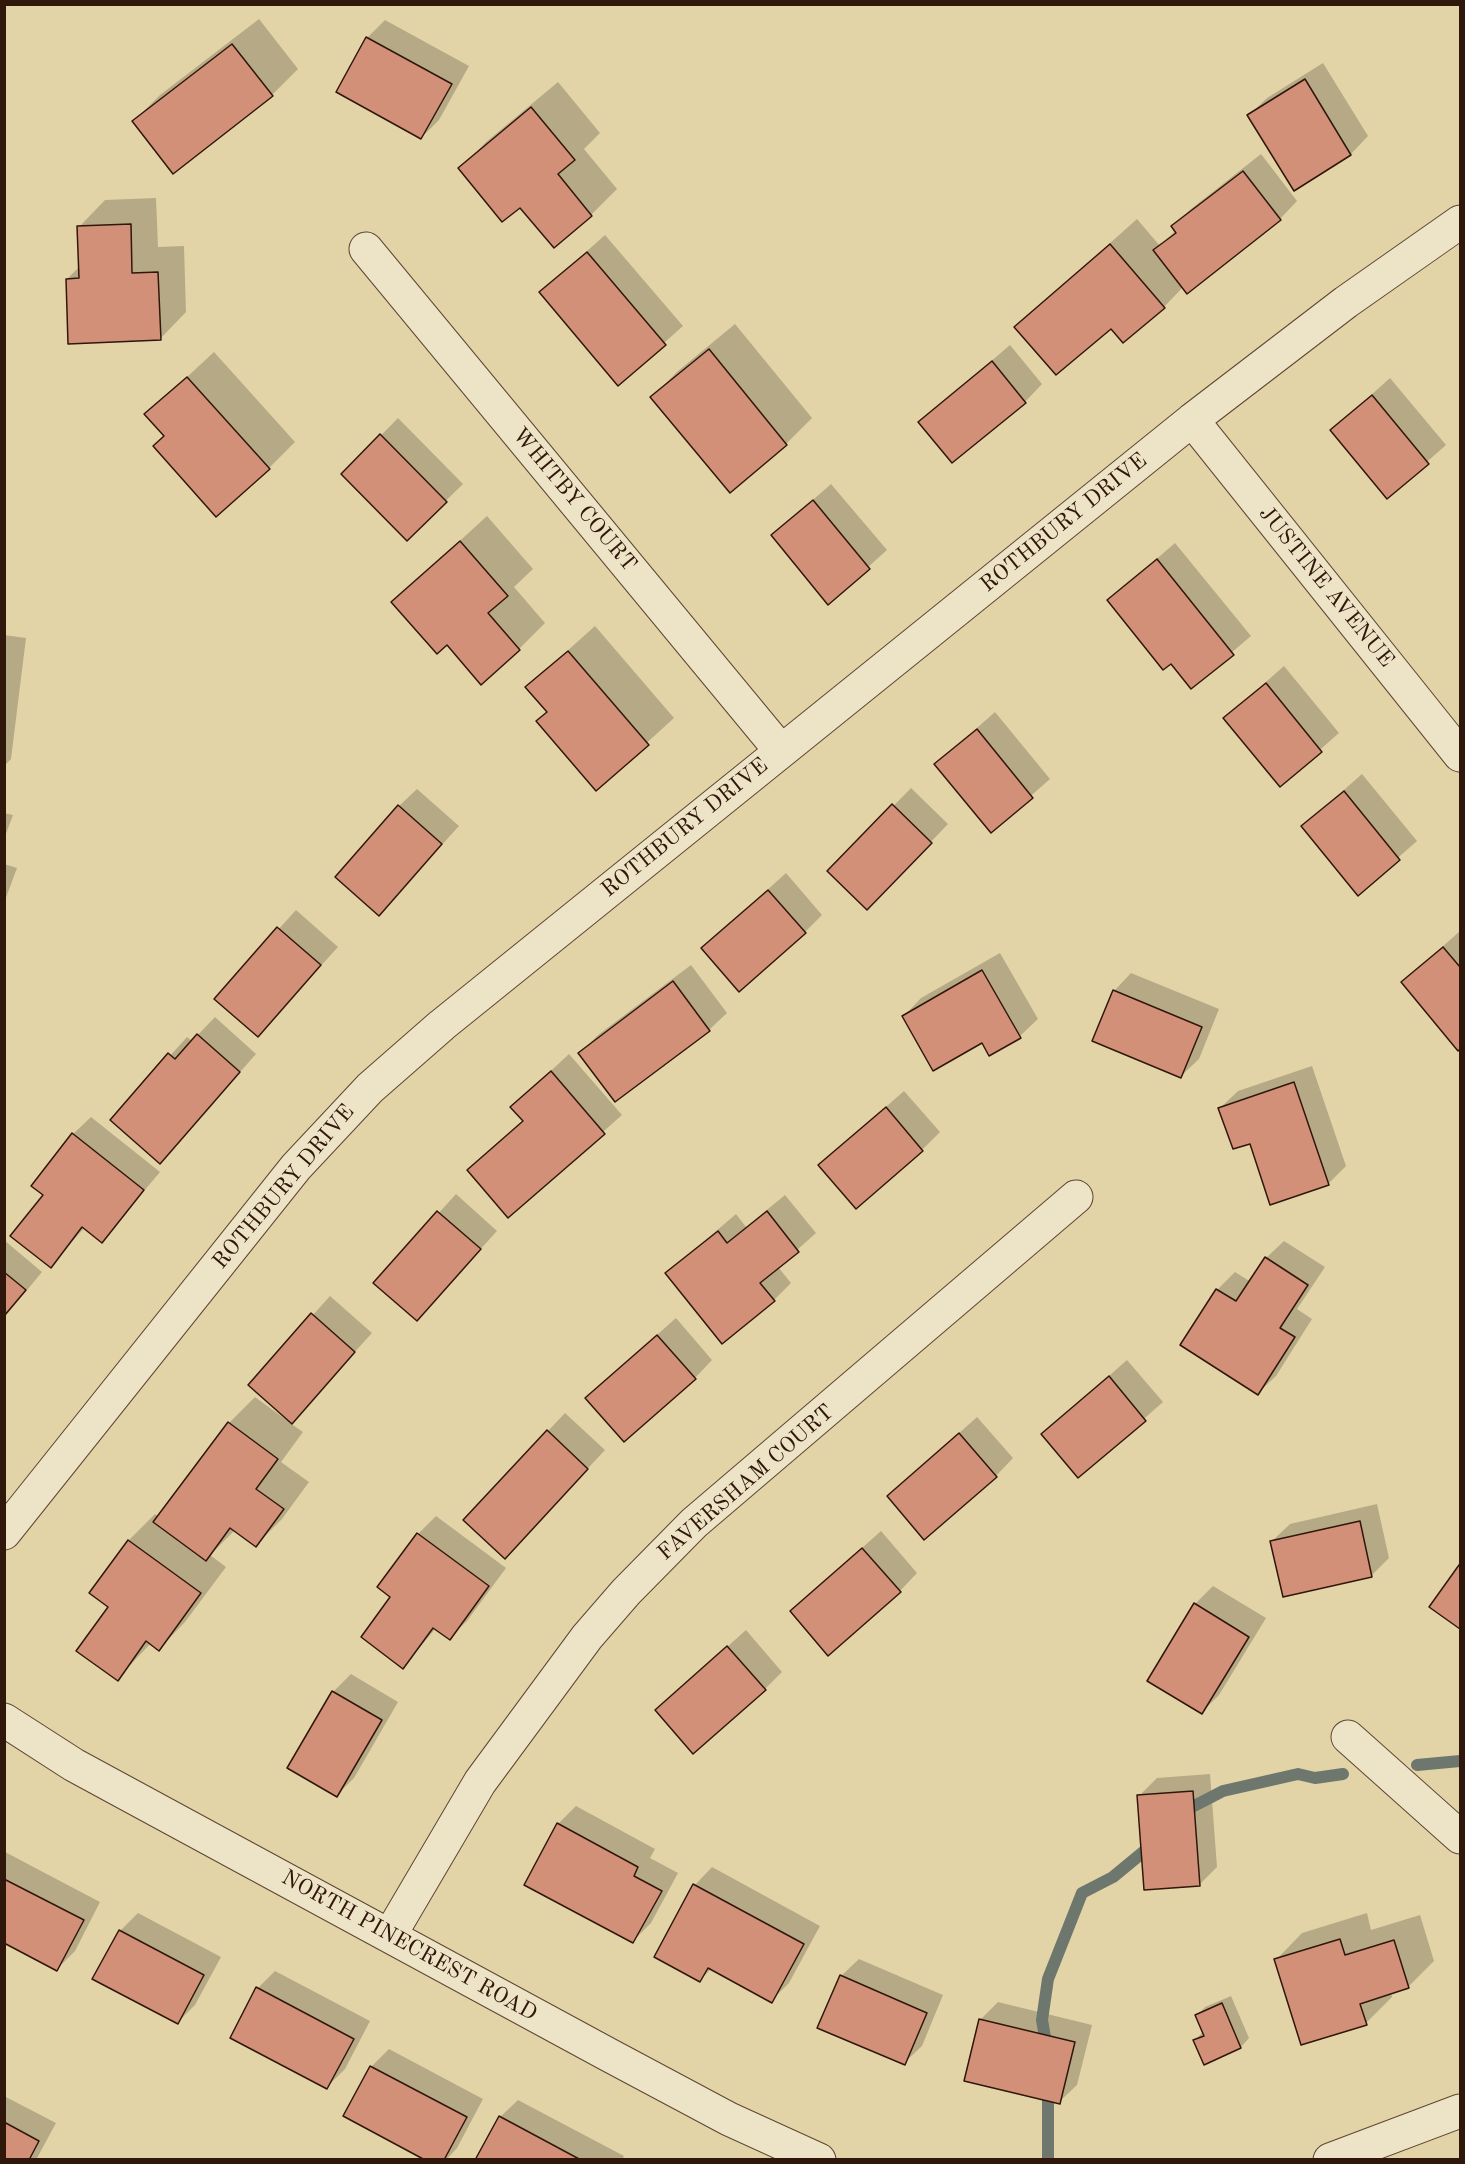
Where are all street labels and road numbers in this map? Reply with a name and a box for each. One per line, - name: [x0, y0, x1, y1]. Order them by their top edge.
- street label: WHITBY COURT: [506, 423, 642, 577]
- street label: ROTHBURY DRIVE: [975, 448, 1153, 598]
- street label: JUSTINE AVENUE: [1253, 501, 1399, 673]
- street label: ROTHBURY DRIVE: [596, 753, 774, 903]
- street label: ROTHBURY DRIVE: [207, 1099, 361, 1275]
- street label: FAVERSHAM COURT: [653, 1399, 839, 1567]
- street label: NORTH PINECREST ROAD: [277, 1865, 541, 2027]

